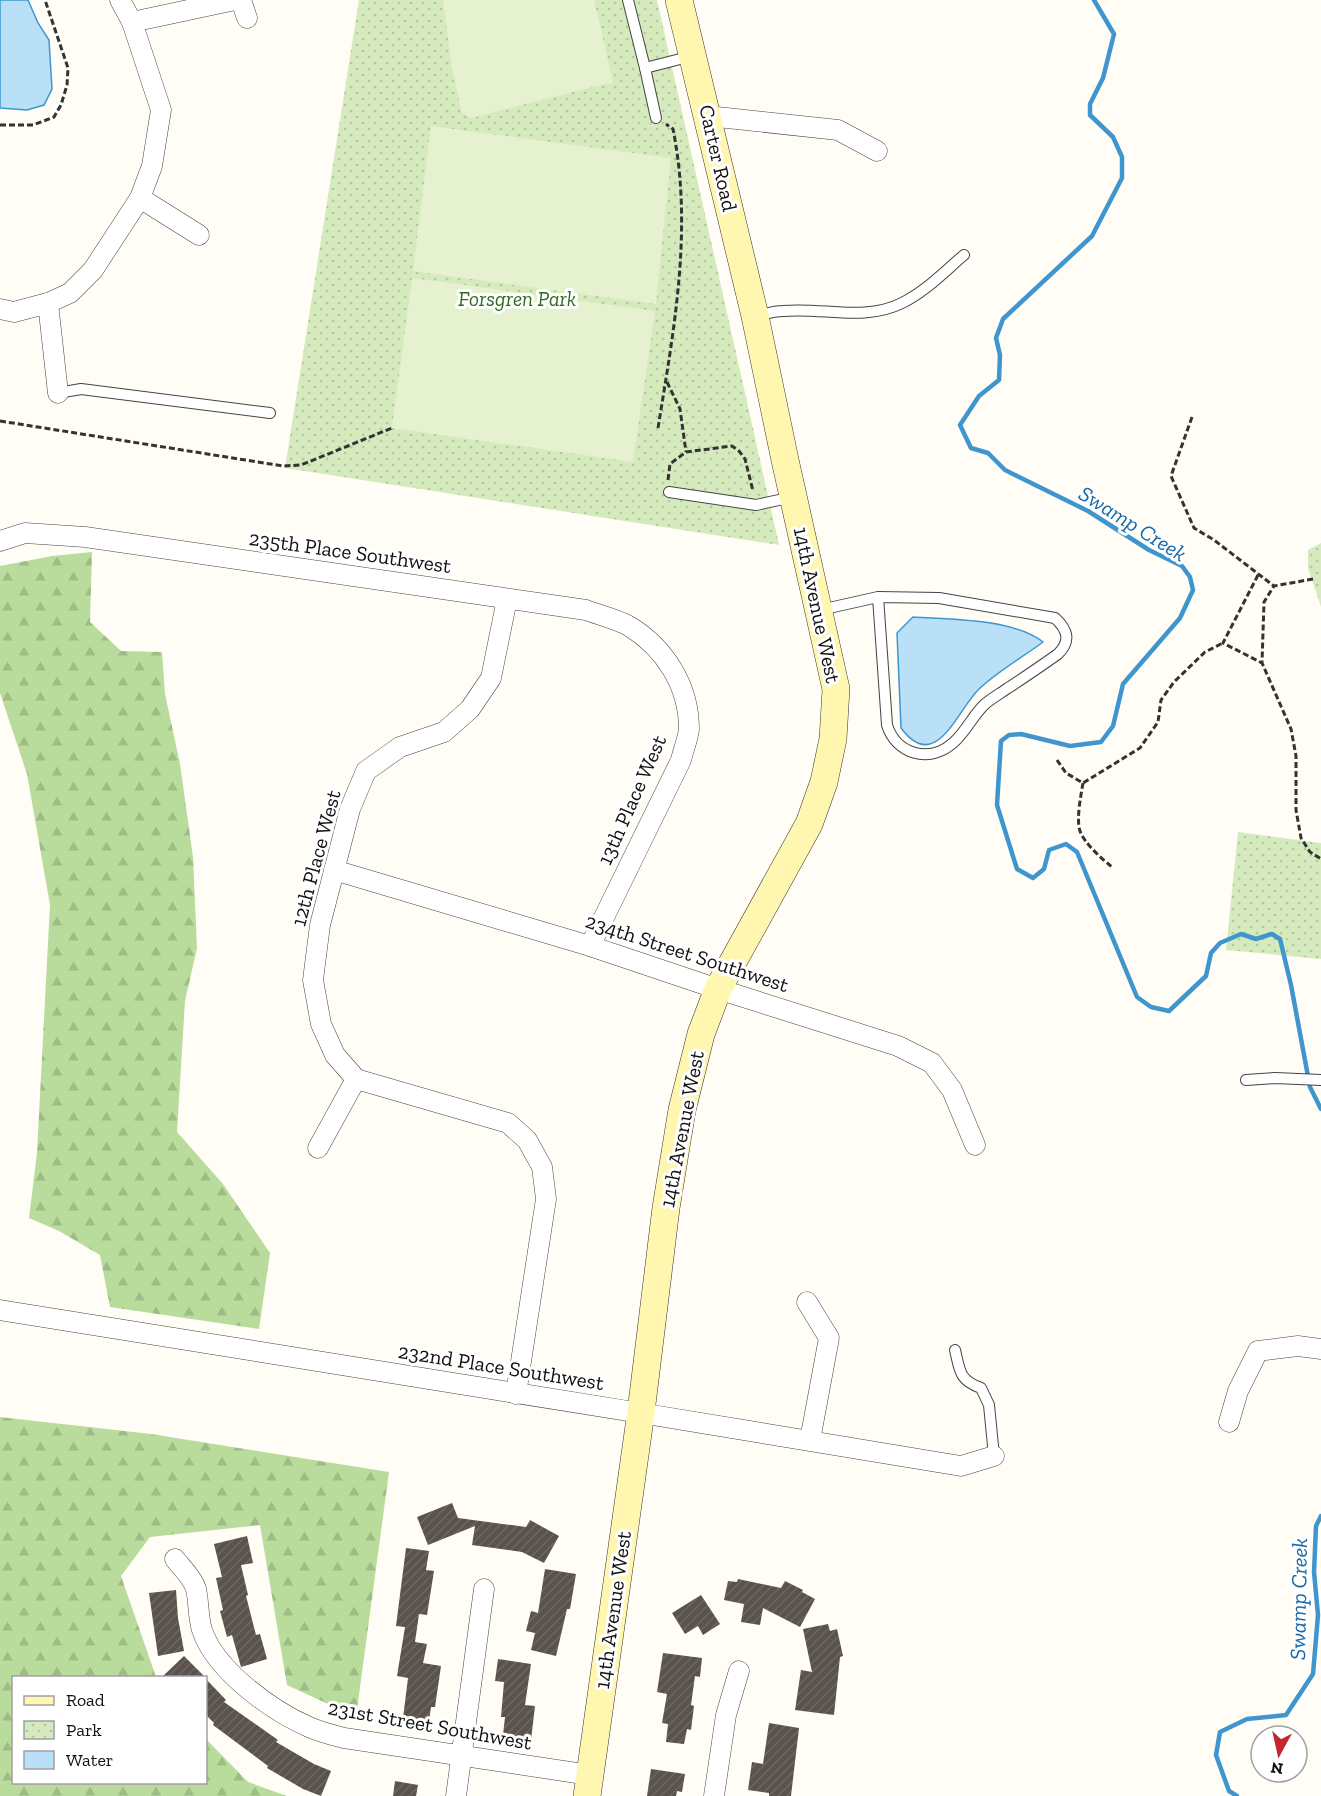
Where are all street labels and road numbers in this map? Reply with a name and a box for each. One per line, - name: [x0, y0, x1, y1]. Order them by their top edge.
- street label: Carter Road: [694, 102, 743, 214]
- street label: 235th Place Southwest: [247, 525, 453, 578]
- street label: 14th Avenue West: [789, 525, 846, 685]
- street label: 13th Place West: [592, 731, 671, 869]
- street label: 12th Place West: [285, 787, 346, 929]
- street label: 234th Street Southwest: [582, 908, 792, 997]
- street label: 14th Avenue West: [654, 1048, 709, 1209]
- street label: 232nd Place Southwest: [396, 1338, 606, 1395]
- street label: 14th Avenue West: [589, 1529, 636, 1690]
- street label: 231st Street Southwest: [326, 1694, 534, 1755]

